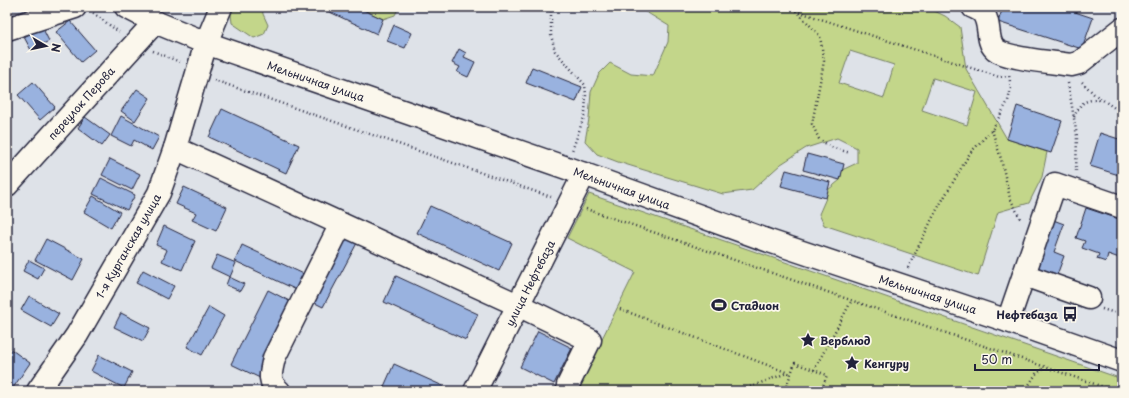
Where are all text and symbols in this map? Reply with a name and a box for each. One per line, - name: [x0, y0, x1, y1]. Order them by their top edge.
- north arrow: [26, 26, 66, 66]
- text: N: [47, 42, 65, 54]
- street label: Мельничная улица: [265, 56, 367, 106]
- street label: переулок Перова: [44, 63, 119, 143]
- street label: Мельничная улица: [571, 163, 673, 213]
- street label: 1-я Курганская улица: [91, 190, 165, 302]
- street label: улица Нефтебаза: [501, 237, 559, 329]
- street label: Мельничная улица: [877, 270, 979, 318]
- sports icon: Стадион: [710, 296, 728, 314]
- place label: Стадион: [731, 297, 779, 314]
- bus stop icon: Нефтебаза: [1061, 305, 1079, 323]
- place label: Нефтебаза: [997, 306, 1058, 323]
- place icon: Верблюд: [799, 331, 817, 349]
- place label: Верблюд: [820, 332, 871, 349]
- scale bar: [975, 346, 1099, 372]
- text: 50 m: [981, 350, 1012, 368]
- place icon: Кенгуру: [843, 354, 861, 372]
- place label: Кенгуру: [864, 355, 909, 372]

